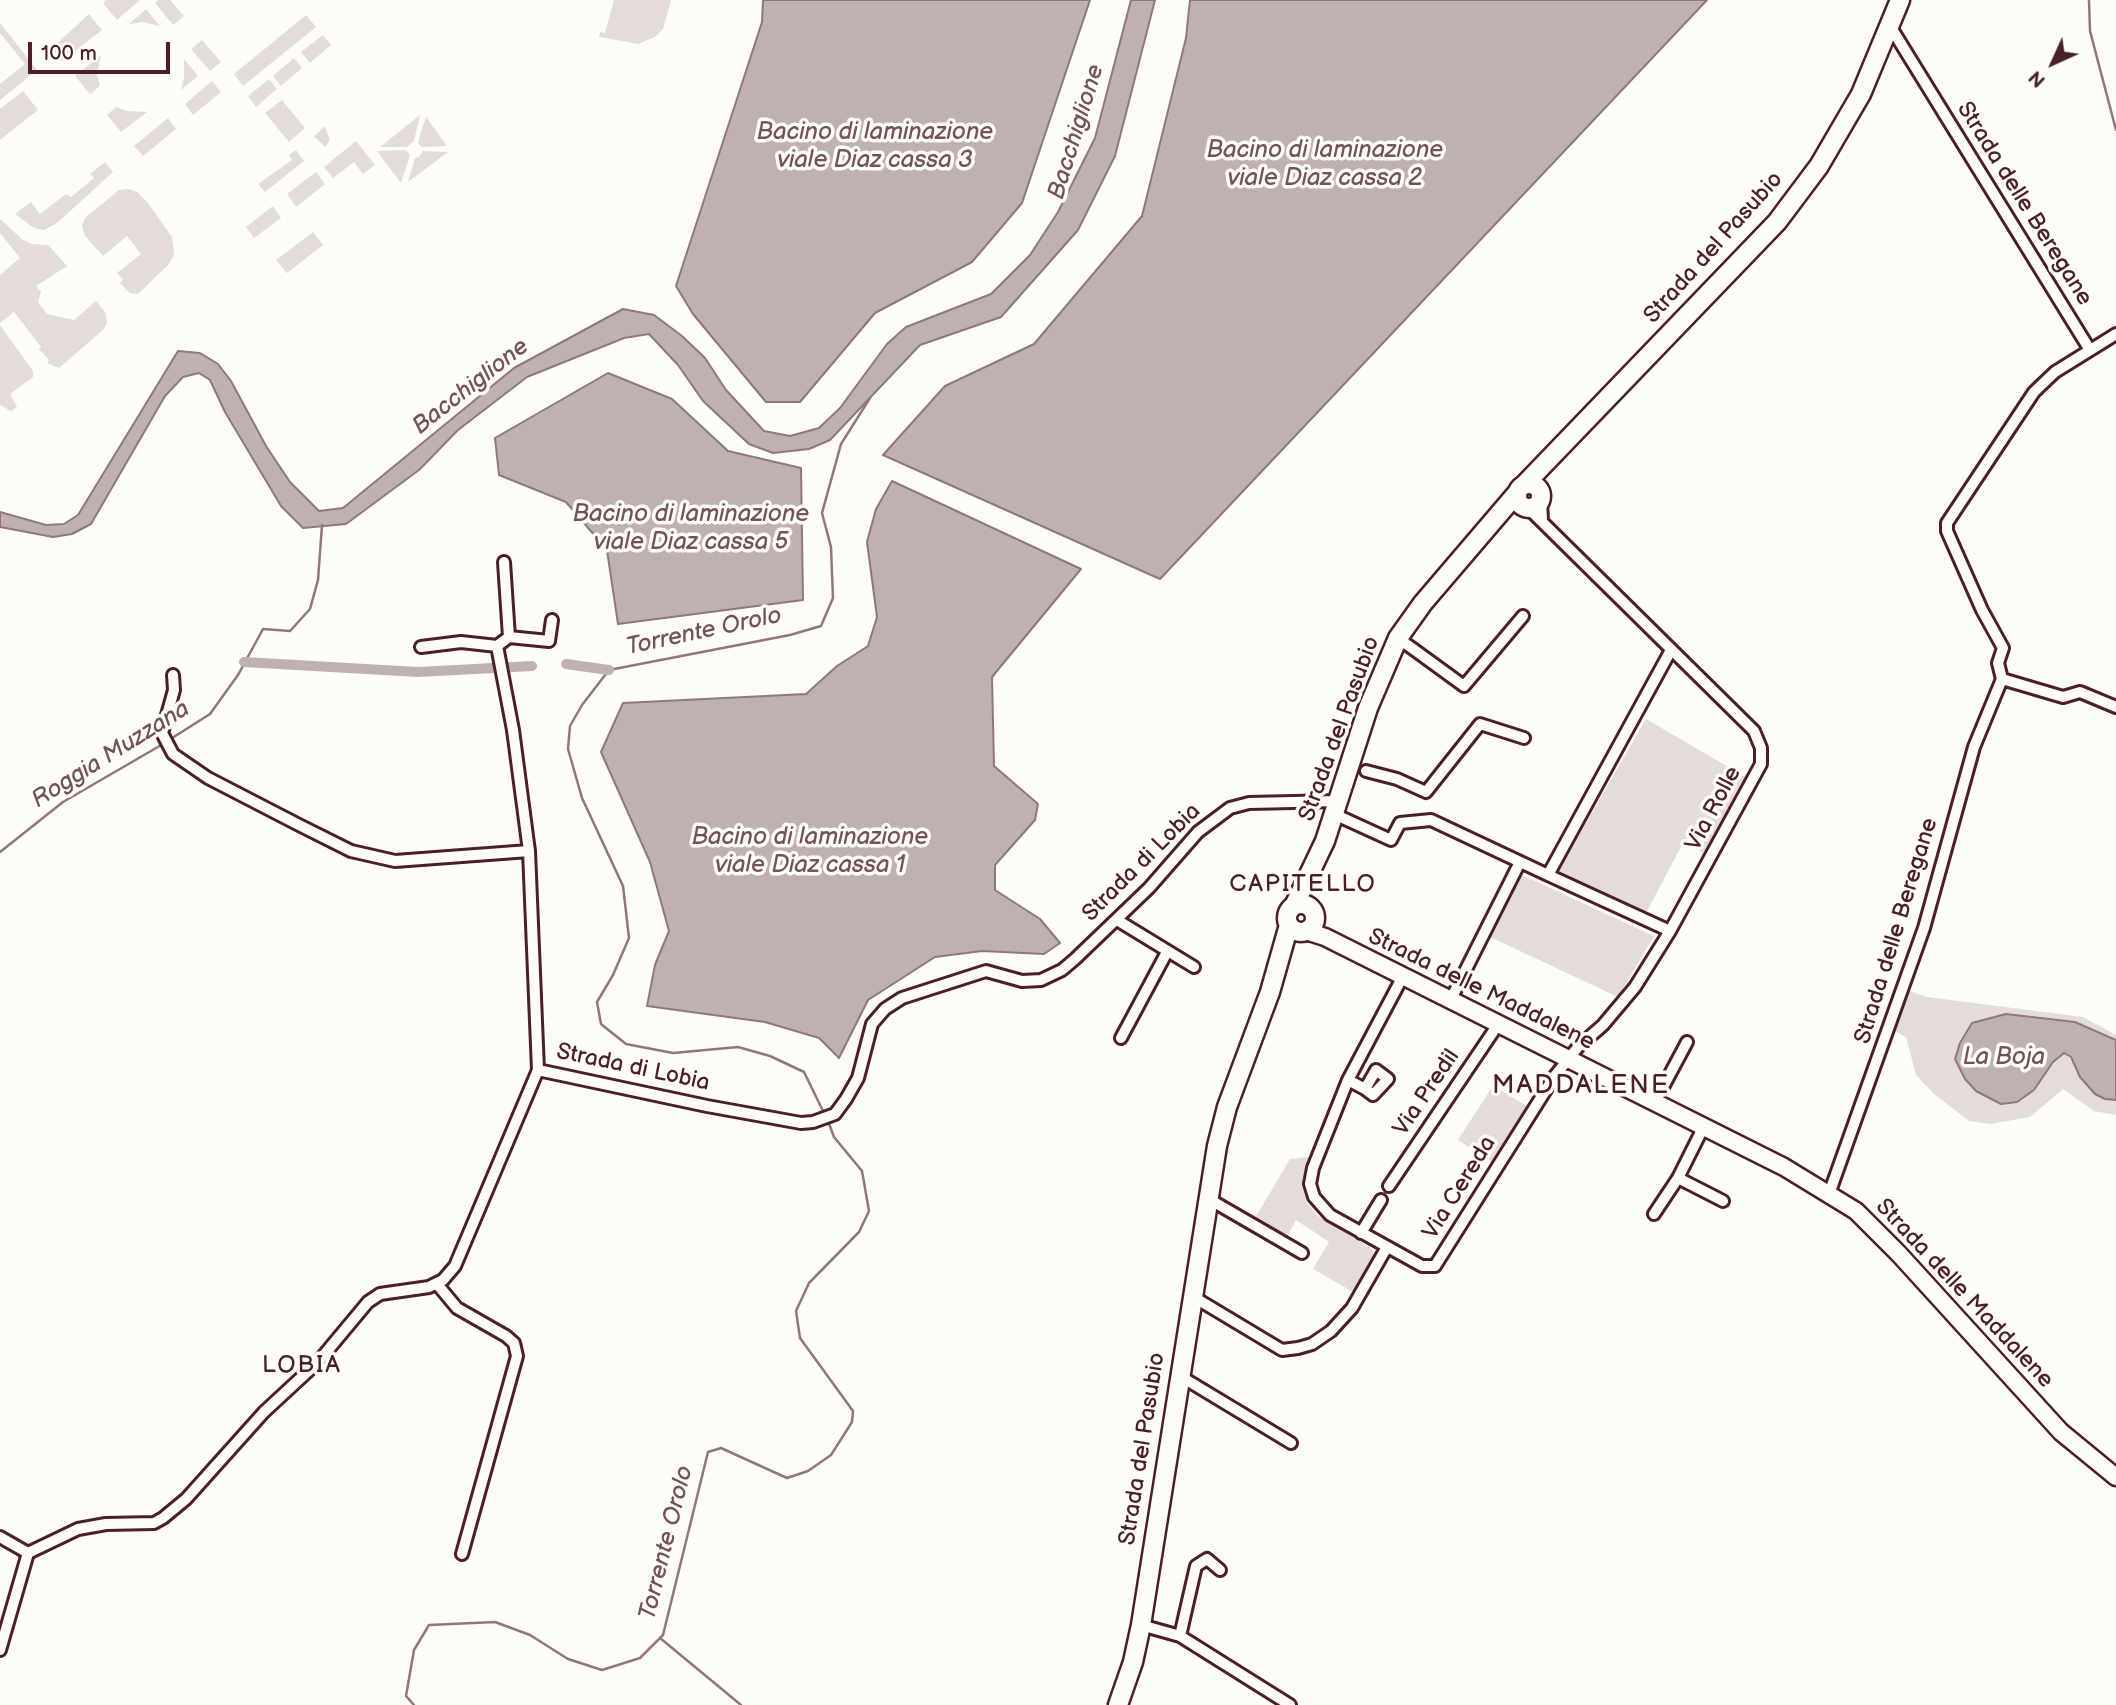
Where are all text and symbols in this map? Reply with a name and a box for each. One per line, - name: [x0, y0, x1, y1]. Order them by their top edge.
- scale bar: [32, 28, 173, 72]
- north arrow: [2018, 28, 2088, 98]
- text: 100 m: [41, 41, 97, 66]
- water label: Bacchiglione: [1043, 61, 1111, 203]
- text: N: [2025, 65, 2051, 91]
- street label: Strada delle Beregane: [1950, 97, 2098, 311]
- water label: Bacino di laminazione viale Diaz cassa 3: [757, 119, 993, 175]
- water label: Bacino di laminazione viale Diaz cassa 2: [1207, 137, 1443, 193]
- street label: Strada del Pasubio: [1639, 166, 1789, 330]
- water label: Bacchiglione: [407, 333, 535, 441]
- water label: Bacino di laminazione viale Diaz cassa 5: [573, 501, 809, 557]
- water label: Torrente Orolo: [624, 602, 784, 662]
- street label: Strada del Pasubio: [1294, 633, 1386, 825]
- water label: Roggia Muzzana: [27, 695, 195, 815]
- street label: Via Rolle: [1680, 762, 1748, 856]
- street label: Strada di Lobia: [1077, 798, 1207, 928]
- street label: Strada delle Beregane: [1849, 815, 1945, 1047]
- water label: Bacino di laminazione viale Diaz cassa 1: [692, 824, 928, 880]
- district label: CAPITELLO: [1230, 871, 1376, 899]
- street label: Strada delle Maddalene: [1363, 923, 1599, 1057]
- street label: Strada di Lobia: [554, 1038, 712, 1098]
- street label: Via Predil: [1388, 1044, 1466, 1142]
- water label: La Boja: [1963, 1044, 2045, 1072]
- district label: MADDALENE: [1493, 1070, 1669, 1102]
- street label: Via Cereda: [1417, 1131, 1503, 1245]
- street label: Strada delle Maddalene: [1869, 1194, 2059, 1394]
- street label: Strada del Pasubio: [1114, 1351, 1172, 1547]
- district label: LOBIA: [263, 1352, 341, 1380]
- water label: Torrente Orolo: [634, 1463, 700, 1623]

